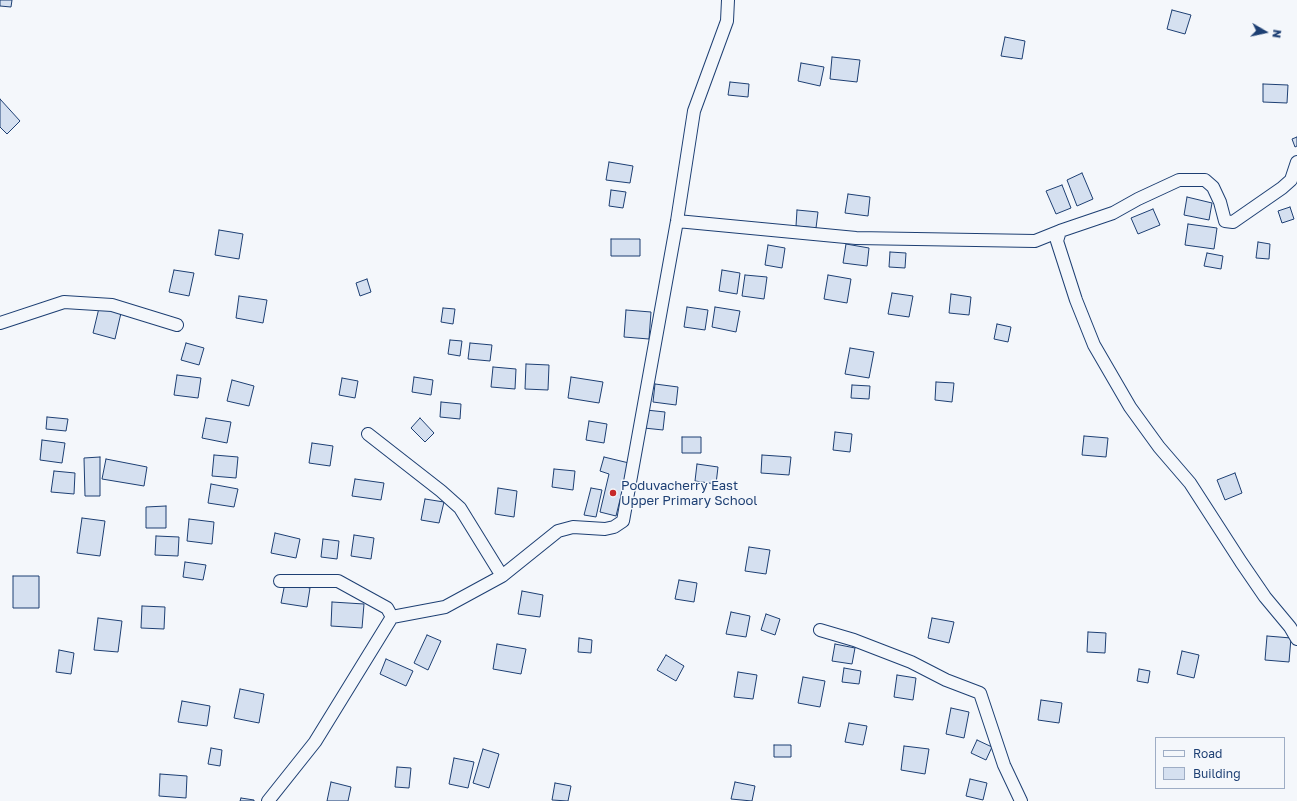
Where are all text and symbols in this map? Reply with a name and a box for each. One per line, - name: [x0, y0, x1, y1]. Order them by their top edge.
- north arrow: [1245, 12, 1285, 52]
- text: N: [1270, 29, 1284, 39]
- place label: Poduvacherry East Upper Primary School: [621, 478, 757, 509]
- marker: Poduvacherry East Upper Primary School: [608, 488, 618, 498]
- legend: [1155, 737, 1285, 789]
- text: Road: [1193, 746, 1222, 761]
- text: Building: [1193, 766, 1241, 781]

